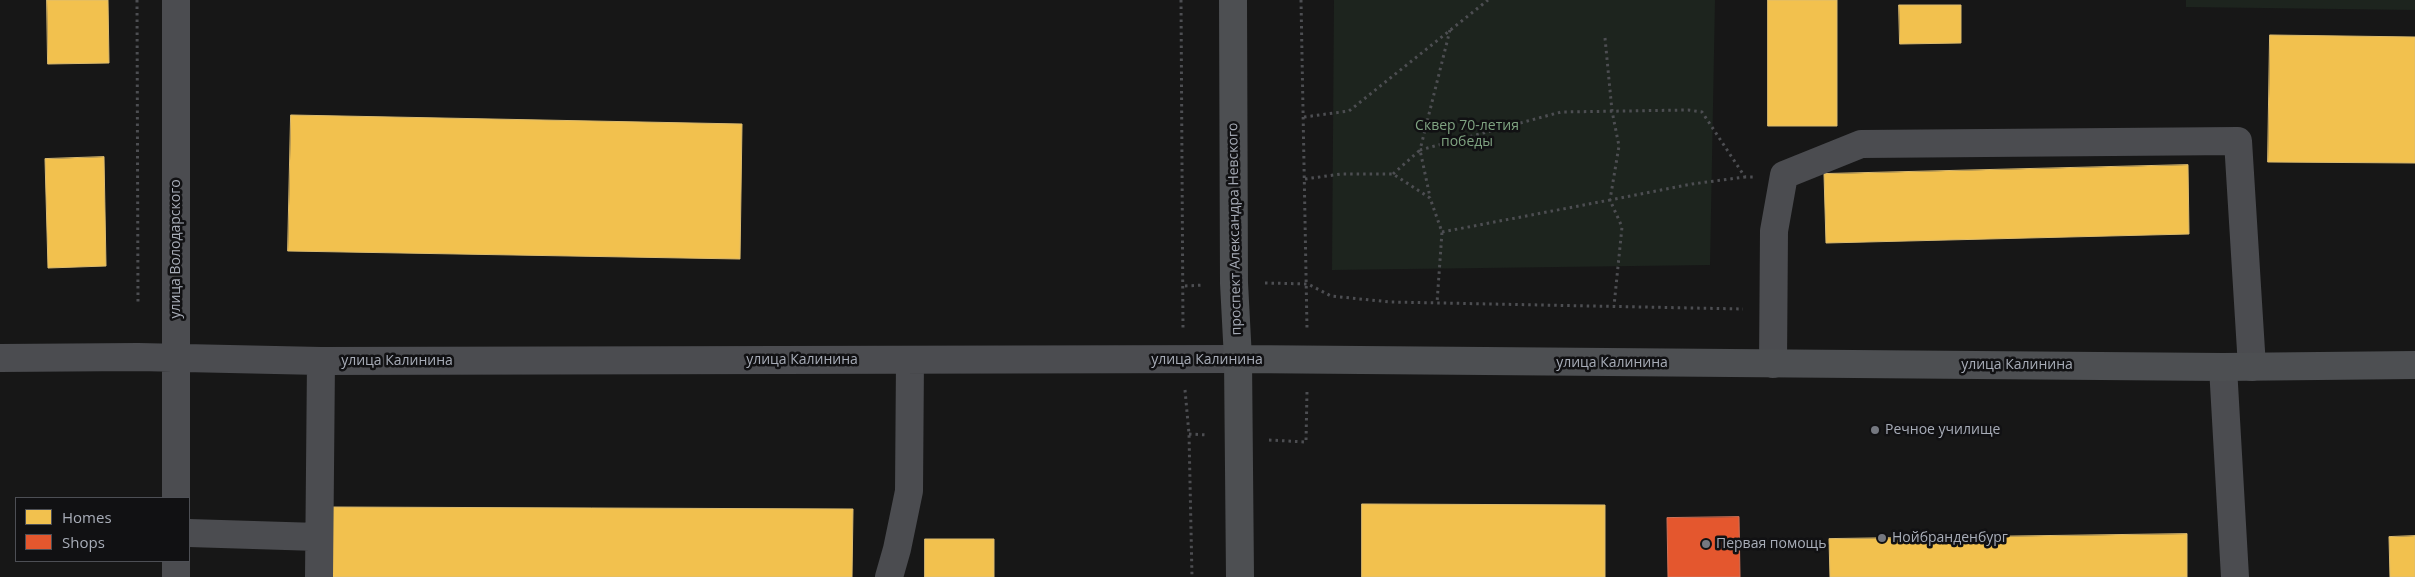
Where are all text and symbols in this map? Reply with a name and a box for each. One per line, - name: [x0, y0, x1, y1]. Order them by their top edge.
- park label: Сквер 70-летия победы: [1415, 118, 1519, 150]
- street label: проспект Александра Невского: [1225, 122, 1245, 336]
- street label: улица Володарского: [168, 179, 184, 319]
- street label: улица Калинина: [746, 352, 858, 368]
- street label: улица Калинина: [1151, 352, 1263, 368]
- street label: улица Калинина: [341, 353, 453, 369]
- street label: улица Калинина: [1556, 355, 1668, 371]
- street label: улица Калинина: [1961, 357, 2073, 373]
- place label: Речное училище: [1885, 422, 2000, 438]
- marker: Речное училище: [1869, 424, 1881, 436]
- legend: [15, 497, 190, 562]
- text: Homes: [62, 507, 112, 527]
- place label: Нойбранденбург: [1892, 530, 2008, 546]
- text: Shops: [62, 532, 105, 552]
- marker: Нойбранденбург: [1876, 532, 1888, 544]
- place label: Первая помощь: [1716, 536, 1826, 552]
- marker: Первая помощь: [1700, 538, 1712, 550]

